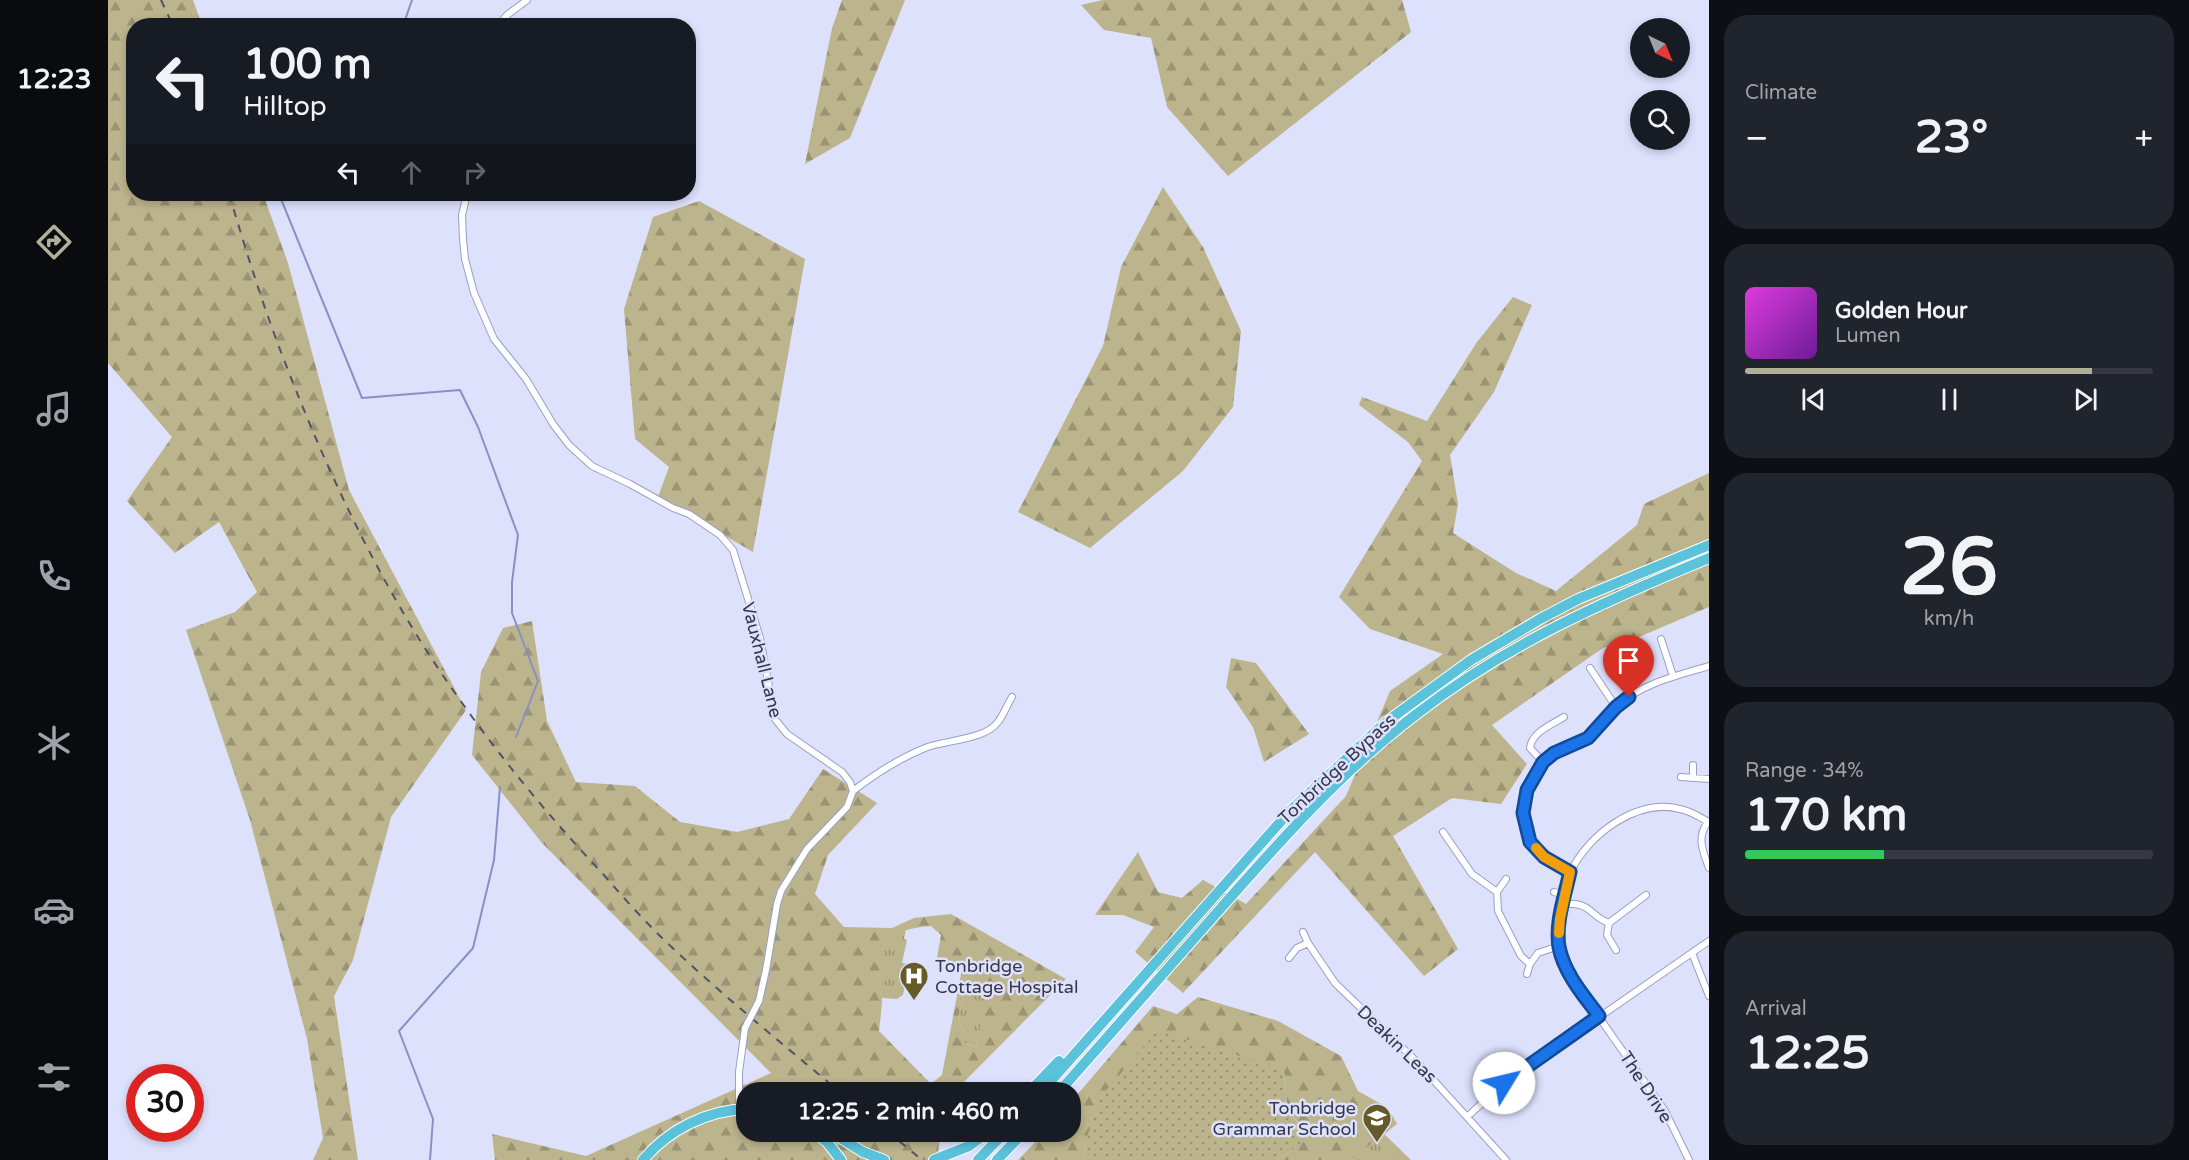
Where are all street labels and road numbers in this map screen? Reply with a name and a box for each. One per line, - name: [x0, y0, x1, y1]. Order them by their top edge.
- street label: Vauxhall Lane: [737, 600, 787, 720]
- street label: Tonbridge Bypass: [1274, 709, 1400, 829]
- street label: Deakin Leas: [1352, 1000, 1442, 1088]
- street label: The Drive: [1615, 1047, 1677, 1127]

